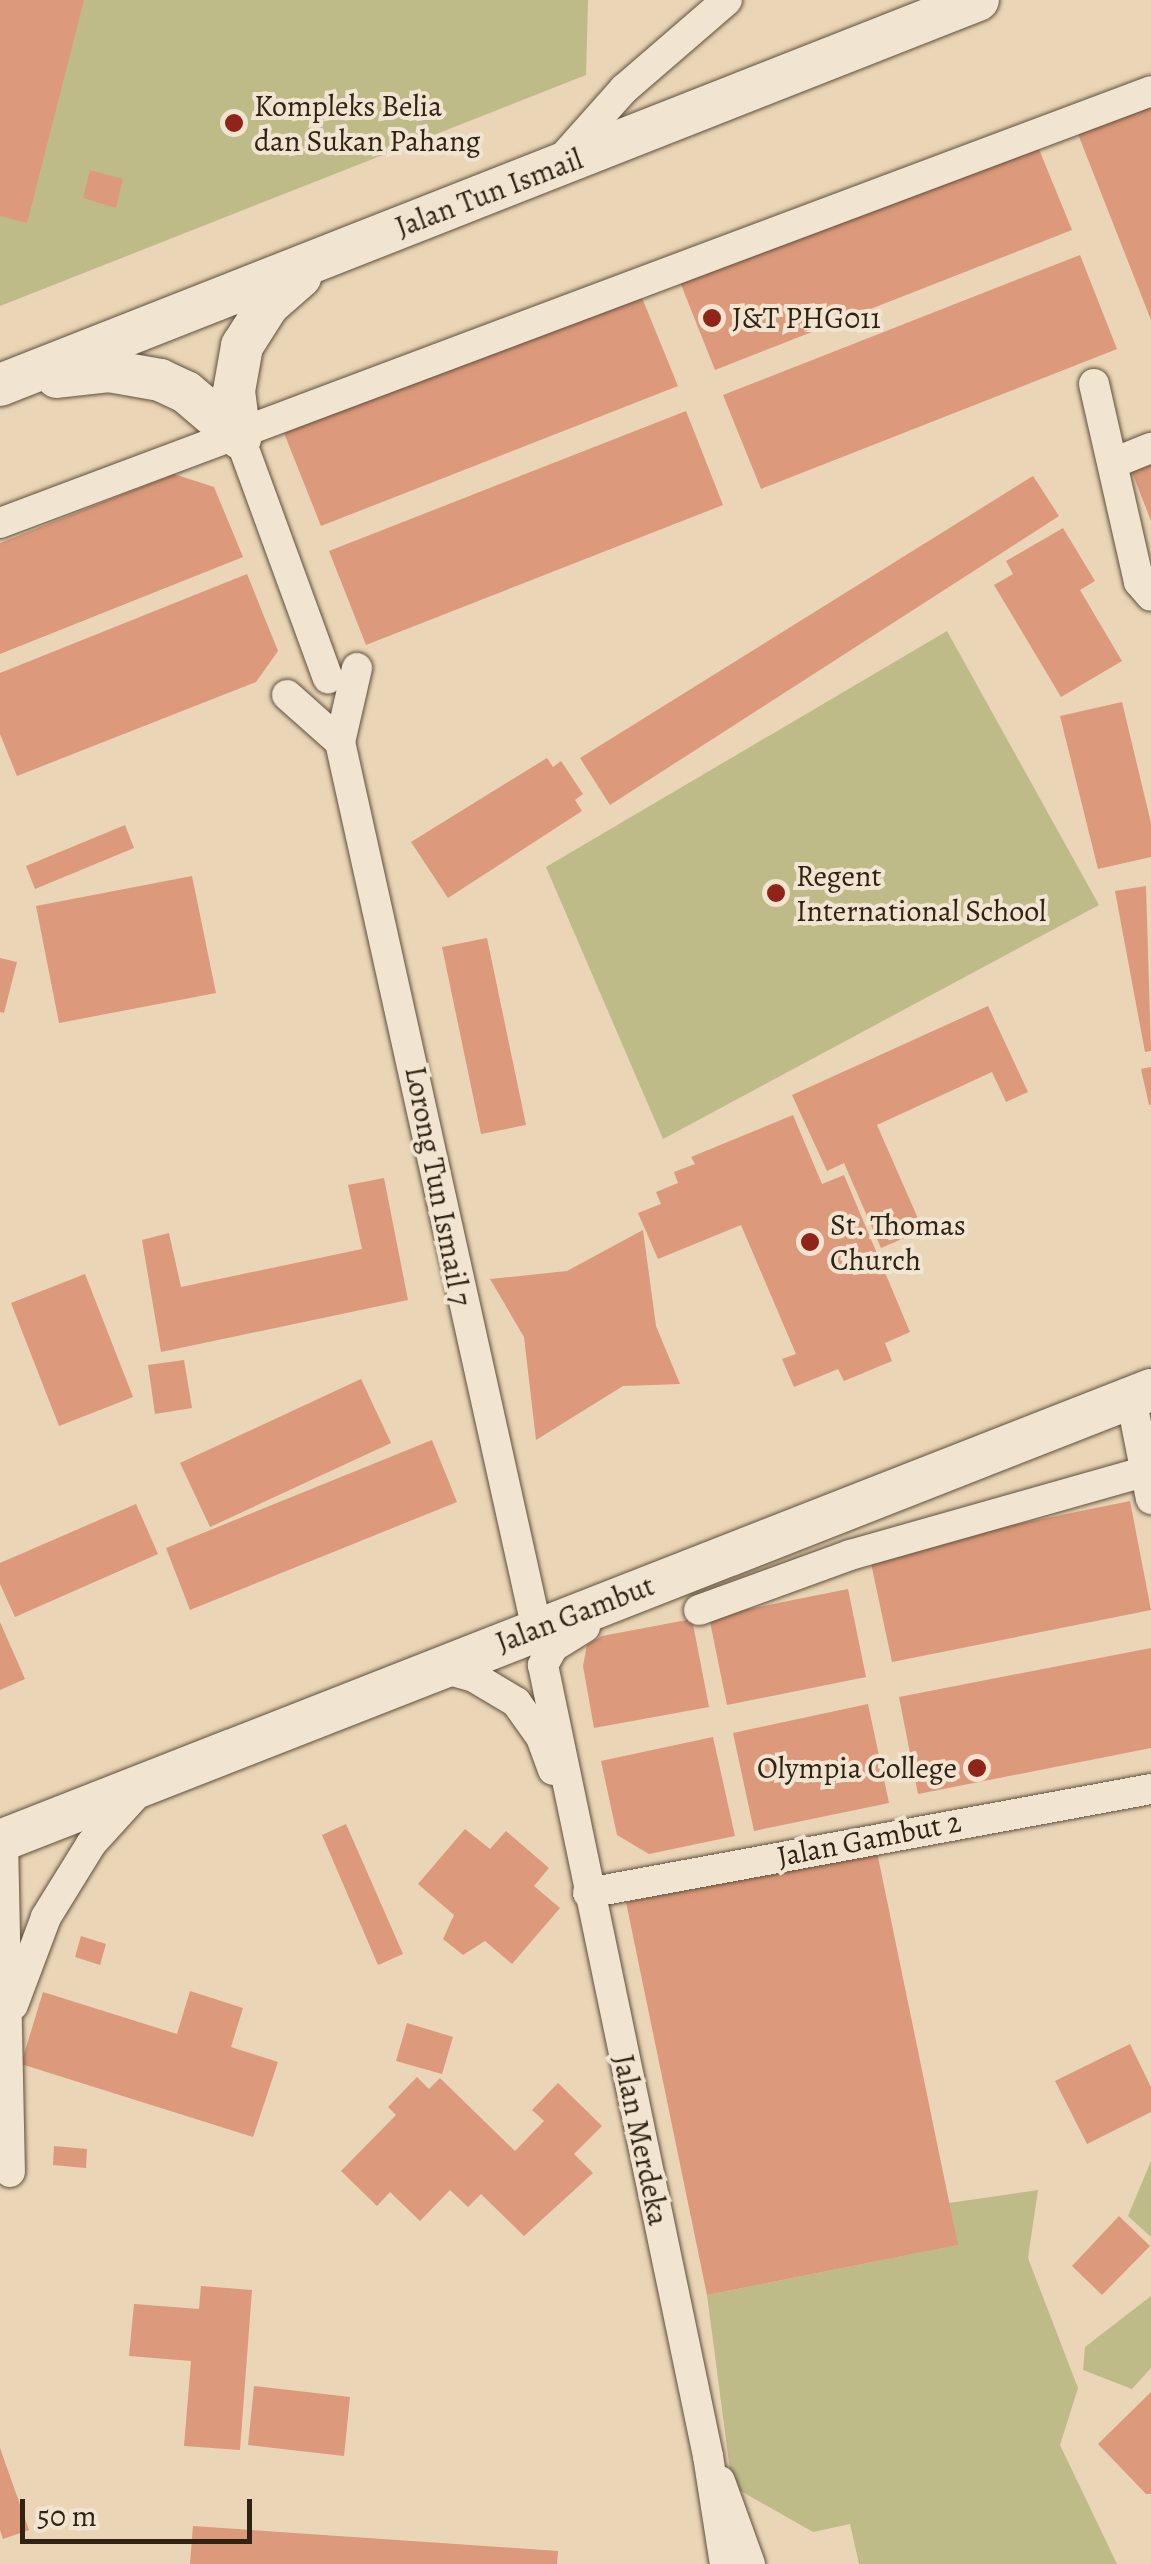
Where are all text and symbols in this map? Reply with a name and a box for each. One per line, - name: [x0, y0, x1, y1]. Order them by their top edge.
- place label: Kompleks Belia dan Sukan Pahang: [254, 88, 481, 158]
- marker: Kompleks Belia dan Sukan Pahang: [223, 112, 245, 134]
- street label: Jalan Tun Ismail: [390, 141, 588, 245]
- place label: J&T PHG011: [732, 300, 881, 336]
- marker: J&T PHG011: [701, 307, 723, 329]
- place label: Regent International School: [796, 858, 1046, 928]
- marker: Regent International School: [765, 882, 787, 904]
- street label: Lorong Tun Ismail 7: [397, 1063, 479, 1309]
- place label: St. Thomas Church: [830, 1207, 967, 1278]
- marker: St. Thomas Church: [799, 1231, 821, 1253]
- street label: Jalan Gambut: [491, 1567, 659, 1661]
- place label: Olympia College: [757, 1750, 957, 1786]
- marker: Olympia College: [966, 1757, 988, 1779]
- street label: Jalan Gambut 2: [774, 1804, 964, 1874]
- street label: Jalan Merdeka: [605, 2051, 677, 2229]
- scale bar: [25, 2479, 258, 2541]
- text: 50 m: [37, 2496, 97, 2536]

